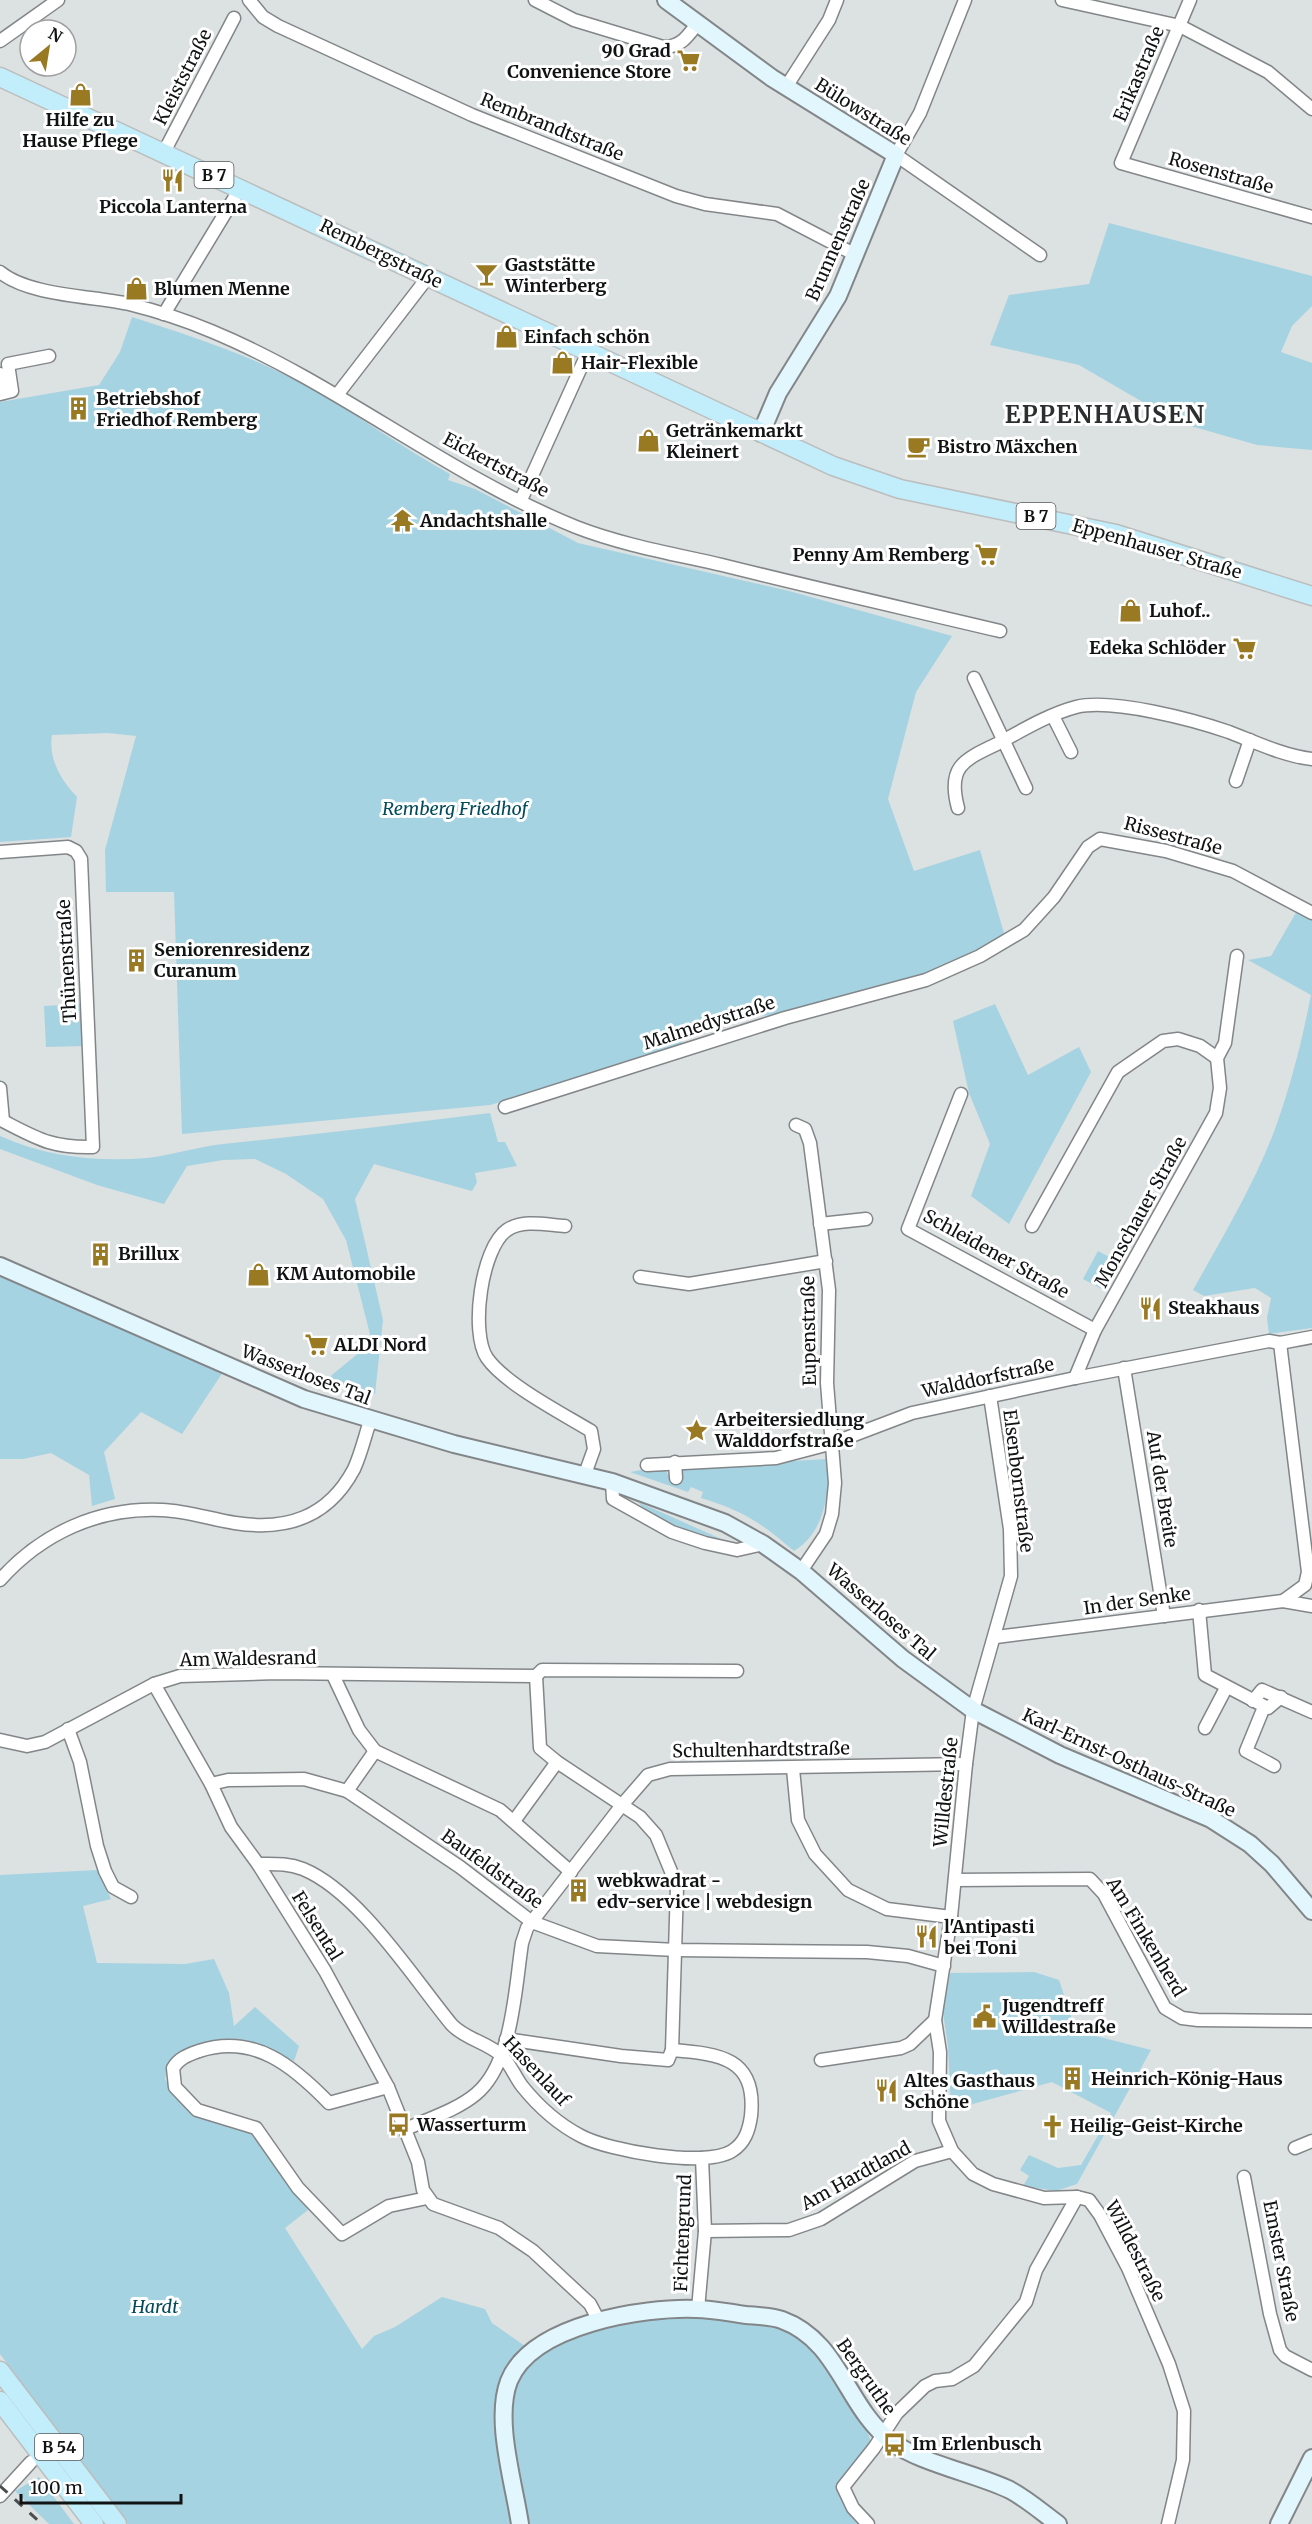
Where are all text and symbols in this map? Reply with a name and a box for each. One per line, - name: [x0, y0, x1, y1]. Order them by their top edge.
- north arrow: [18, 18, 78, 78]
- text: N: [45, 23, 66, 47]
- street label: Erikastraße: [1108, 23, 1169, 125]
- street label: Kleiststraße: [149, 25, 217, 129]
- place label: 90 Grad Convenience Store: [507, 39, 671, 83]
- supermarket icon: 90 Grad Convenience Store: [676, 48, 702, 74]
- street label: Bülowstraße: [811, 73, 916, 150]
- shop icon: Hilfe zu Hause Pflege: [67, 81, 93, 107]
- street label: Rembrandtstraße: [477, 87, 627, 166]
- place label: Hilfe zu Hause Pflege: [22, 108, 138, 152]
- street label: Rosenstraße: [1166, 147, 1276, 198]
- road number: B 7: [194, 162, 234, 188]
- restaurant icon: Piccola Lanterna: [160, 168, 186, 194]
- street label: Brunnenstraße: [800, 175, 875, 305]
- place label: Piccola Lanterna: [99, 195, 247, 218]
- street label: Rembergstraße: [316, 214, 446, 293]
- place label: Gaststätte Winterberg: [504, 253, 606, 297]
- bar icon: Gaststätte Winterberg: [474, 262, 500, 288]
- shop icon: Blumen Menne: [123, 276, 149, 302]
- place label: Blumen Menne: [154, 277, 290, 300]
- shop icon: Einfach schön: [493, 324, 519, 350]
- place label: Einfach schön: [524, 325, 650, 348]
- shop icon: Hair-Flexible: [550, 350, 576, 376]
- place label: Hair-Flexible: [581, 351, 698, 374]
- place label: Betriebshof Friedhof Remberg: [96, 387, 257, 431]
- building icon: Betriebshof Friedhof Remberg: [65, 396, 91, 422]
- district label: EPPENHAUSEN: [1005, 399, 1205, 430]
- place label: Getränkemarkt Kleinert: [666, 419, 804, 463]
- street label: Eickertstraße: [439, 427, 553, 502]
- shop icon: Getränkemarkt Kleinert: [635, 428, 661, 454]
- cafe icon: Bistro Mäxchen: [906, 434, 932, 460]
- place label: Bistro Mäxchen: [937, 435, 1077, 458]
- road number: B 7: [1016, 503, 1056, 529]
- temple icon: Andachtshalle: [389, 508, 415, 534]
- place label: Andachtshalle: [419, 509, 547, 532]
- street label: Eppenhauser Straße: [1070, 513, 1244, 584]
- supermarket icon: Penny Am Remberg: [974, 542, 1000, 568]
- place label: Penny Am Remberg: [793, 543, 969, 566]
- shop icon: Luhof..: [1118, 598, 1144, 624]
- place label: Luhof..: [1149, 599, 1210, 622]
- supermarket icon: Edeka Schlöder: [1231, 635, 1257, 661]
- place label: Edeka Schlöder: [1089, 636, 1226, 659]
- park label: Remberg Friedhof: [382, 797, 530, 820]
- street label: Rissestraße: [1122, 811, 1225, 860]
- street label: Thünenstraße: [52, 899, 81, 1023]
- place label: Seniorenresidenz Curanum: [154, 938, 310, 982]
- building icon: Seniorenresidenz Curanum: [123, 947, 149, 973]
- street label: Malmedystraße: [640, 990, 777, 1055]
- street label: Monschauer Straße: [1090, 1132, 1192, 1291]
- street label: Schleidener Straße: [919, 1204, 1073, 1303]
- building icon: Brillux: [87, 1241, 113, 1267]
- place label: Brillux: [118, 1242, 179, 1265]
- shop icon: KM Automobile: [245, 1261, 271, 1287]
- place label: KM Automobile: [276, 1262, 416, 1285]
- street label: Eupenstraße: [796, 1276, 821, 1386]
- restaurant icon: Steakhaus: [1137, 1295, 1163, 1321]
- place label: Steakhaus: [1168, 1296, 1260, 1319]
- supermarket icon: ALDI Nord: [303, 1332, 329, 1358]
- place label: ALDI Nord: [333, 1333, 427, 1356]
- street label: Wasserloses Tal: [237, 1339, 375, 1410]
- street label: Walddorfstraße: [919, 1352, 1056, 1403]
- place label: Arbeitersiedlung Walddorfstraße: [714, 1408, 864, 1452]
- street label: Elsenbornstraße: [998, 1408, 1039, 1554]
- place icon: Arbeitersiedlung Walddorfstraße: [684, 1417, 710, 1443]
- street label: Auf der Breite: [1142, 1428, 1183, 1549]
- street label: Wasserloses Tal: [821, 1557, 941, 1665]
- street label: In der Senke: [1082, 1582, 1192, 1619]
- street label: Am Waldesrand: [178, 1646, 317, 1671]
- street label: Karl-Ernst-Osthaus-Straße: [1019, 1703, 1239, 1822]
- street label: Schultenhardtstraße: [672, 1736, 850, 1763]
- street label: Willdestraße: [928, 1736, 963, 1849]
- street label: Baufeldstraße: [437, 1824, 548, 1913]
- place label: webkwadrat - edv-service | webdesign: [596, 1869, 812, 1913]
- street label: Am Finkenherd: [1101, 1872, 1191, 2001]
- building icon: webkwadrat - edv-service | webdesign: [566, 1878, 592, 1904]
- street label: Felsental: [287, 1887, 348, 1965]
- place label: l'Antipasti bei Toni: [944, 1915, 1035, 1959]
- restaurant icon: l'Antipasti bei Toni: [913, 1924, 939, 1950]
- place label: Jugendtreff Willdestraße: [1001, 1994, 1116, 2038]
- public building icon: Jugendtreff Willdestraße: [971, 2003, 997, 2029]
- street label: Hasenlauf: [498, 2031, 575, 2111]
- building icon: Heinrich-König-Haus: [1060, 2066, 1086, 2092]
- place label: Heinrich-König-Haus: [1091, 2067, 1283, 2090]
- place label: Altes Gasthaus Schöne: [903, 2069, 1035, 2113]
- restaurant icon: Altes Gasthaus Schöne: [873, 2078, 899, 2104]
- bus stop icon: Wasserturm: [386, 2112, 412, 2138]
- place label: Wasserturm: [416, 2113, 526, 2136]
- church icon: Heilig-Geist-Kirche: [1039, 2113, 1065, 2139]
- place label: Heilig-Geist-Kirche: [1070, 2114, 1243, 2137]
- street label: Am Hardtland: [796, 2136, 915, 2216]
- street label: Fichtengrund: [669, 2174, 696, 2292]
- street label: Willdestraße: [1100, 2196, 1171, 2305]
- street label: Emster Straße: [1258, 2198, 1305, 2324]
- park label: Hardt: [131, 2295, 179, 2318]
- street label: Bergruthe: [832, 2334, 901, 2419]
- bus stop icon: Im Erlenbusch: [881, 2431, 907, 2457]
- place label: Im Erlenbusch: [912, 2432, 1042, 2455]
- road number: B 54: [35, 2434, 83, 2460]
- scale bar: [21, 2467, 182, 2505]
- text: 100 m: [30, 2476, 83, 2499]

